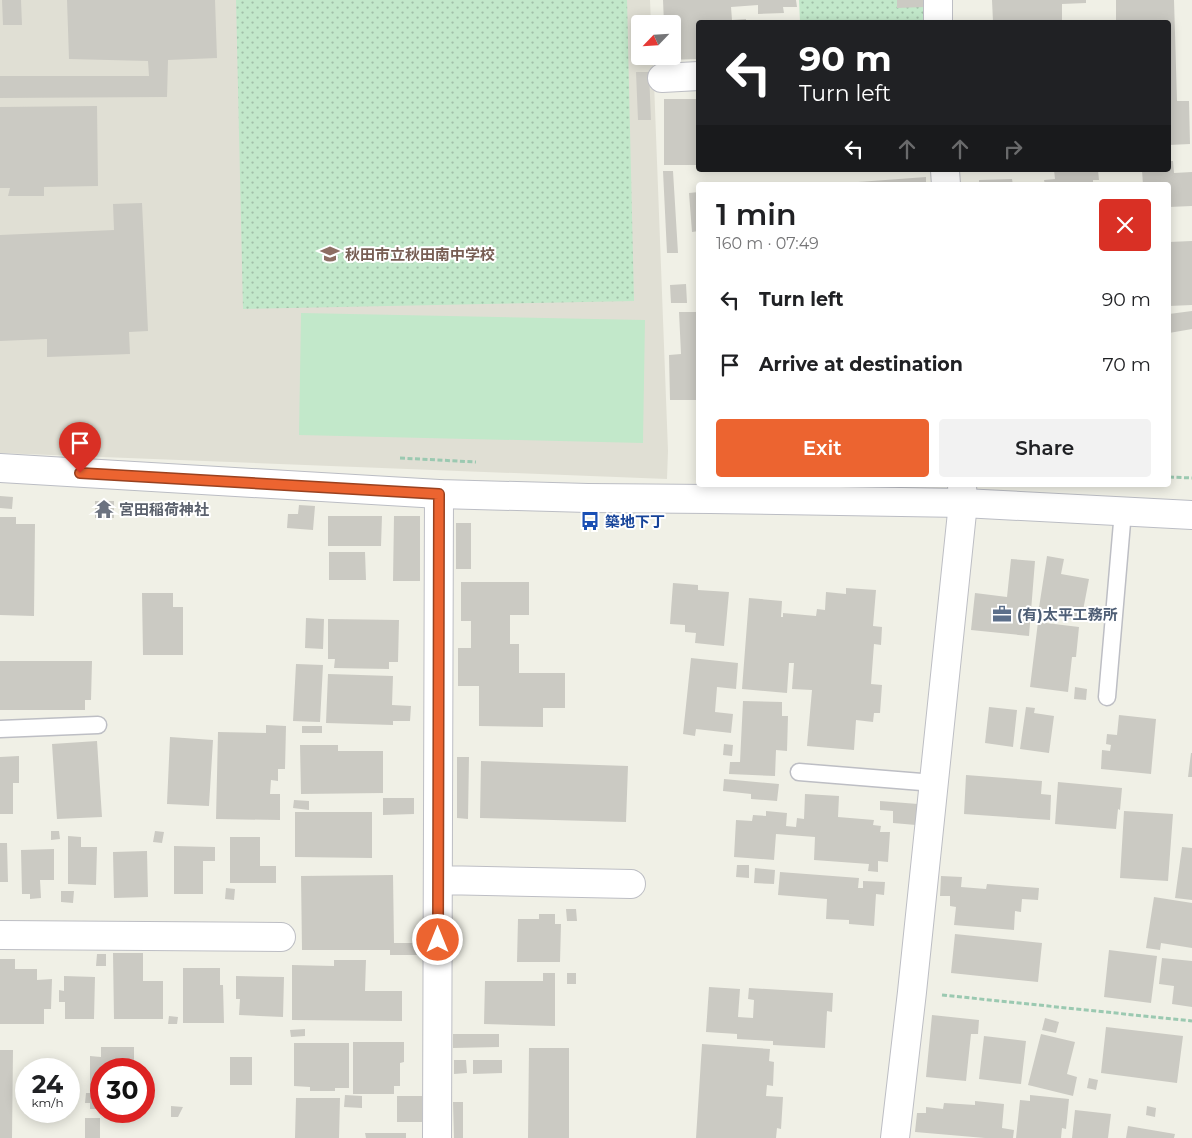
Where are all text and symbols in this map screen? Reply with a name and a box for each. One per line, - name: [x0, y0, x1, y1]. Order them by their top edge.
- north arrow: [631, 15, 681, 65]
- map controls: [631, 15, 681, 65]
- text: 90 m: [799, 37, 892, 80]
- icon: left: [716, 40, 781, 105]
- text: Turn left: [799, 80, 891, 107]
- icon: left: [840, 135, 868, 163]
- icon: ahead: [893, 135, 921, 163]
- icon: ahead: [946, 135, 974, 163]
- icon: right: [999, 135, 1027, 163]
- text: 1 min: [716, 196, 797, 233]
- button: close: [1099, 199, 1151, 251]
- text: 160 m · 07:49: [716, 234, 819, 253]
- school or university icon: 秋田市立秋田南中学校: [319, 243, 341, 265]
- place label: 秋田市立秋田南中学校: [345, 245, 495, 264]
- icon: left: [716, 286, 744, 314]
- text: Turn left: [759, 288, 844, 311]
- text: 90 m: [1102, 288, 1151, 311]
- icon: arrive: [716, 351, 744, 379]
- text: Arrive at destination: [759, 353, 963, 376]
- text: 70 m: [1102, 353, 1151, 376]
- button: Exit: [716, 419, 929, 477]
- button: Share: [939, 419, 1151, 477]
- pin: [59, 422, 101, 473]
- icon: arrive: [66, 429, 94, 457]
- temple icon: 宮田稲荷神社: [93, 498, 115, 520]
- place label: 宮田稲荷神社: [119, 500, 209, 519]
- bus stop icon: 築地下丁: [579, 510, 601, 532]
- place label: 築地下丁: [605, 512, 665, 531]
- office icon: (有)太平工務所: [991, 603, 1013, 625]
- place label: (有)太平工務所: [1017, 605, 1118, 624]
- position arrow: [411, 913, 463, 965]
- speed limit sign: 30: [90, 1058, 155, 1123]
- text: 24: [32, 1069, 63, 1099]
- text: km/h: [31, 1095, 64, 1110]

